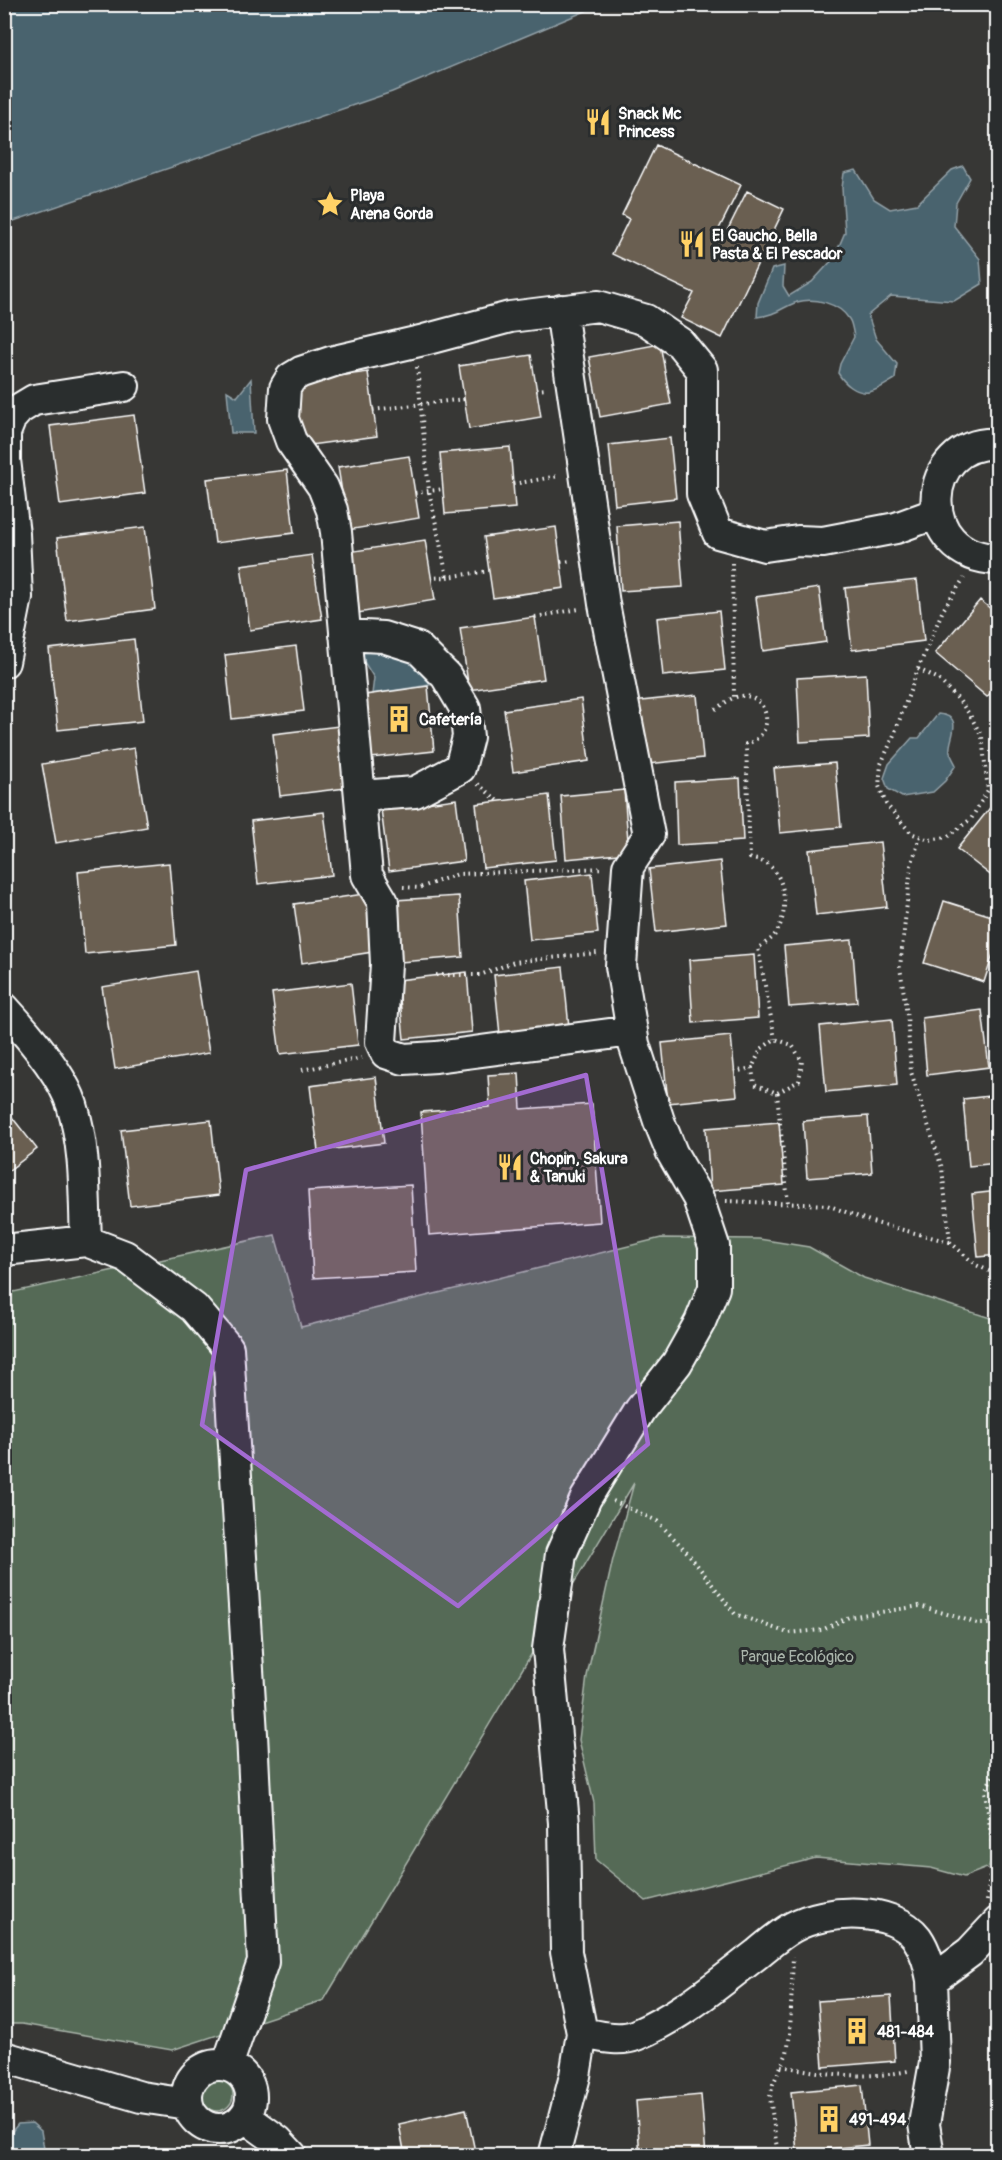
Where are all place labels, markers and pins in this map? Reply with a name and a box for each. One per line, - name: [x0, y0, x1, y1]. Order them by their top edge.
- place label: Snack Mc Princess: [618, 104, 682, 142]
- restaurant icon: Snack Mc Princess: [583, 107, 613, 137]
- place label: Playa Arena Gorda: [350, 186, 434, 224]
- place icon: Playa Arena Gorda: [315, 189, 345, 219]
- place label: El Gaucho, Bella Pasta & El Pescador: [712, 226, 843, 264]
- restaurant icon: El Gaucho, Bella Pasta & El Pescador: [677, 229, 707, 259]
- building icon: Cafetería: [384, 704, 414, 734]
- place label: Cafetería: [419, 710, 482, 730]
- place label: Chopin, Sakura & Tanuki: [530, 1149, 628, 1187]
- restaurant icon: Chopin, Sakura & Tanuki: [495, 1152, 525, 1182]
- building icon: 481-484: [842, 2016, 872, 2046]
- place label: 481-484: [877, 2022, 935, 2042]
- building icon: 491-494: [814, 2104, 844, 2134]
- place label: 491-494: [849, 2110, 907, 2130]

